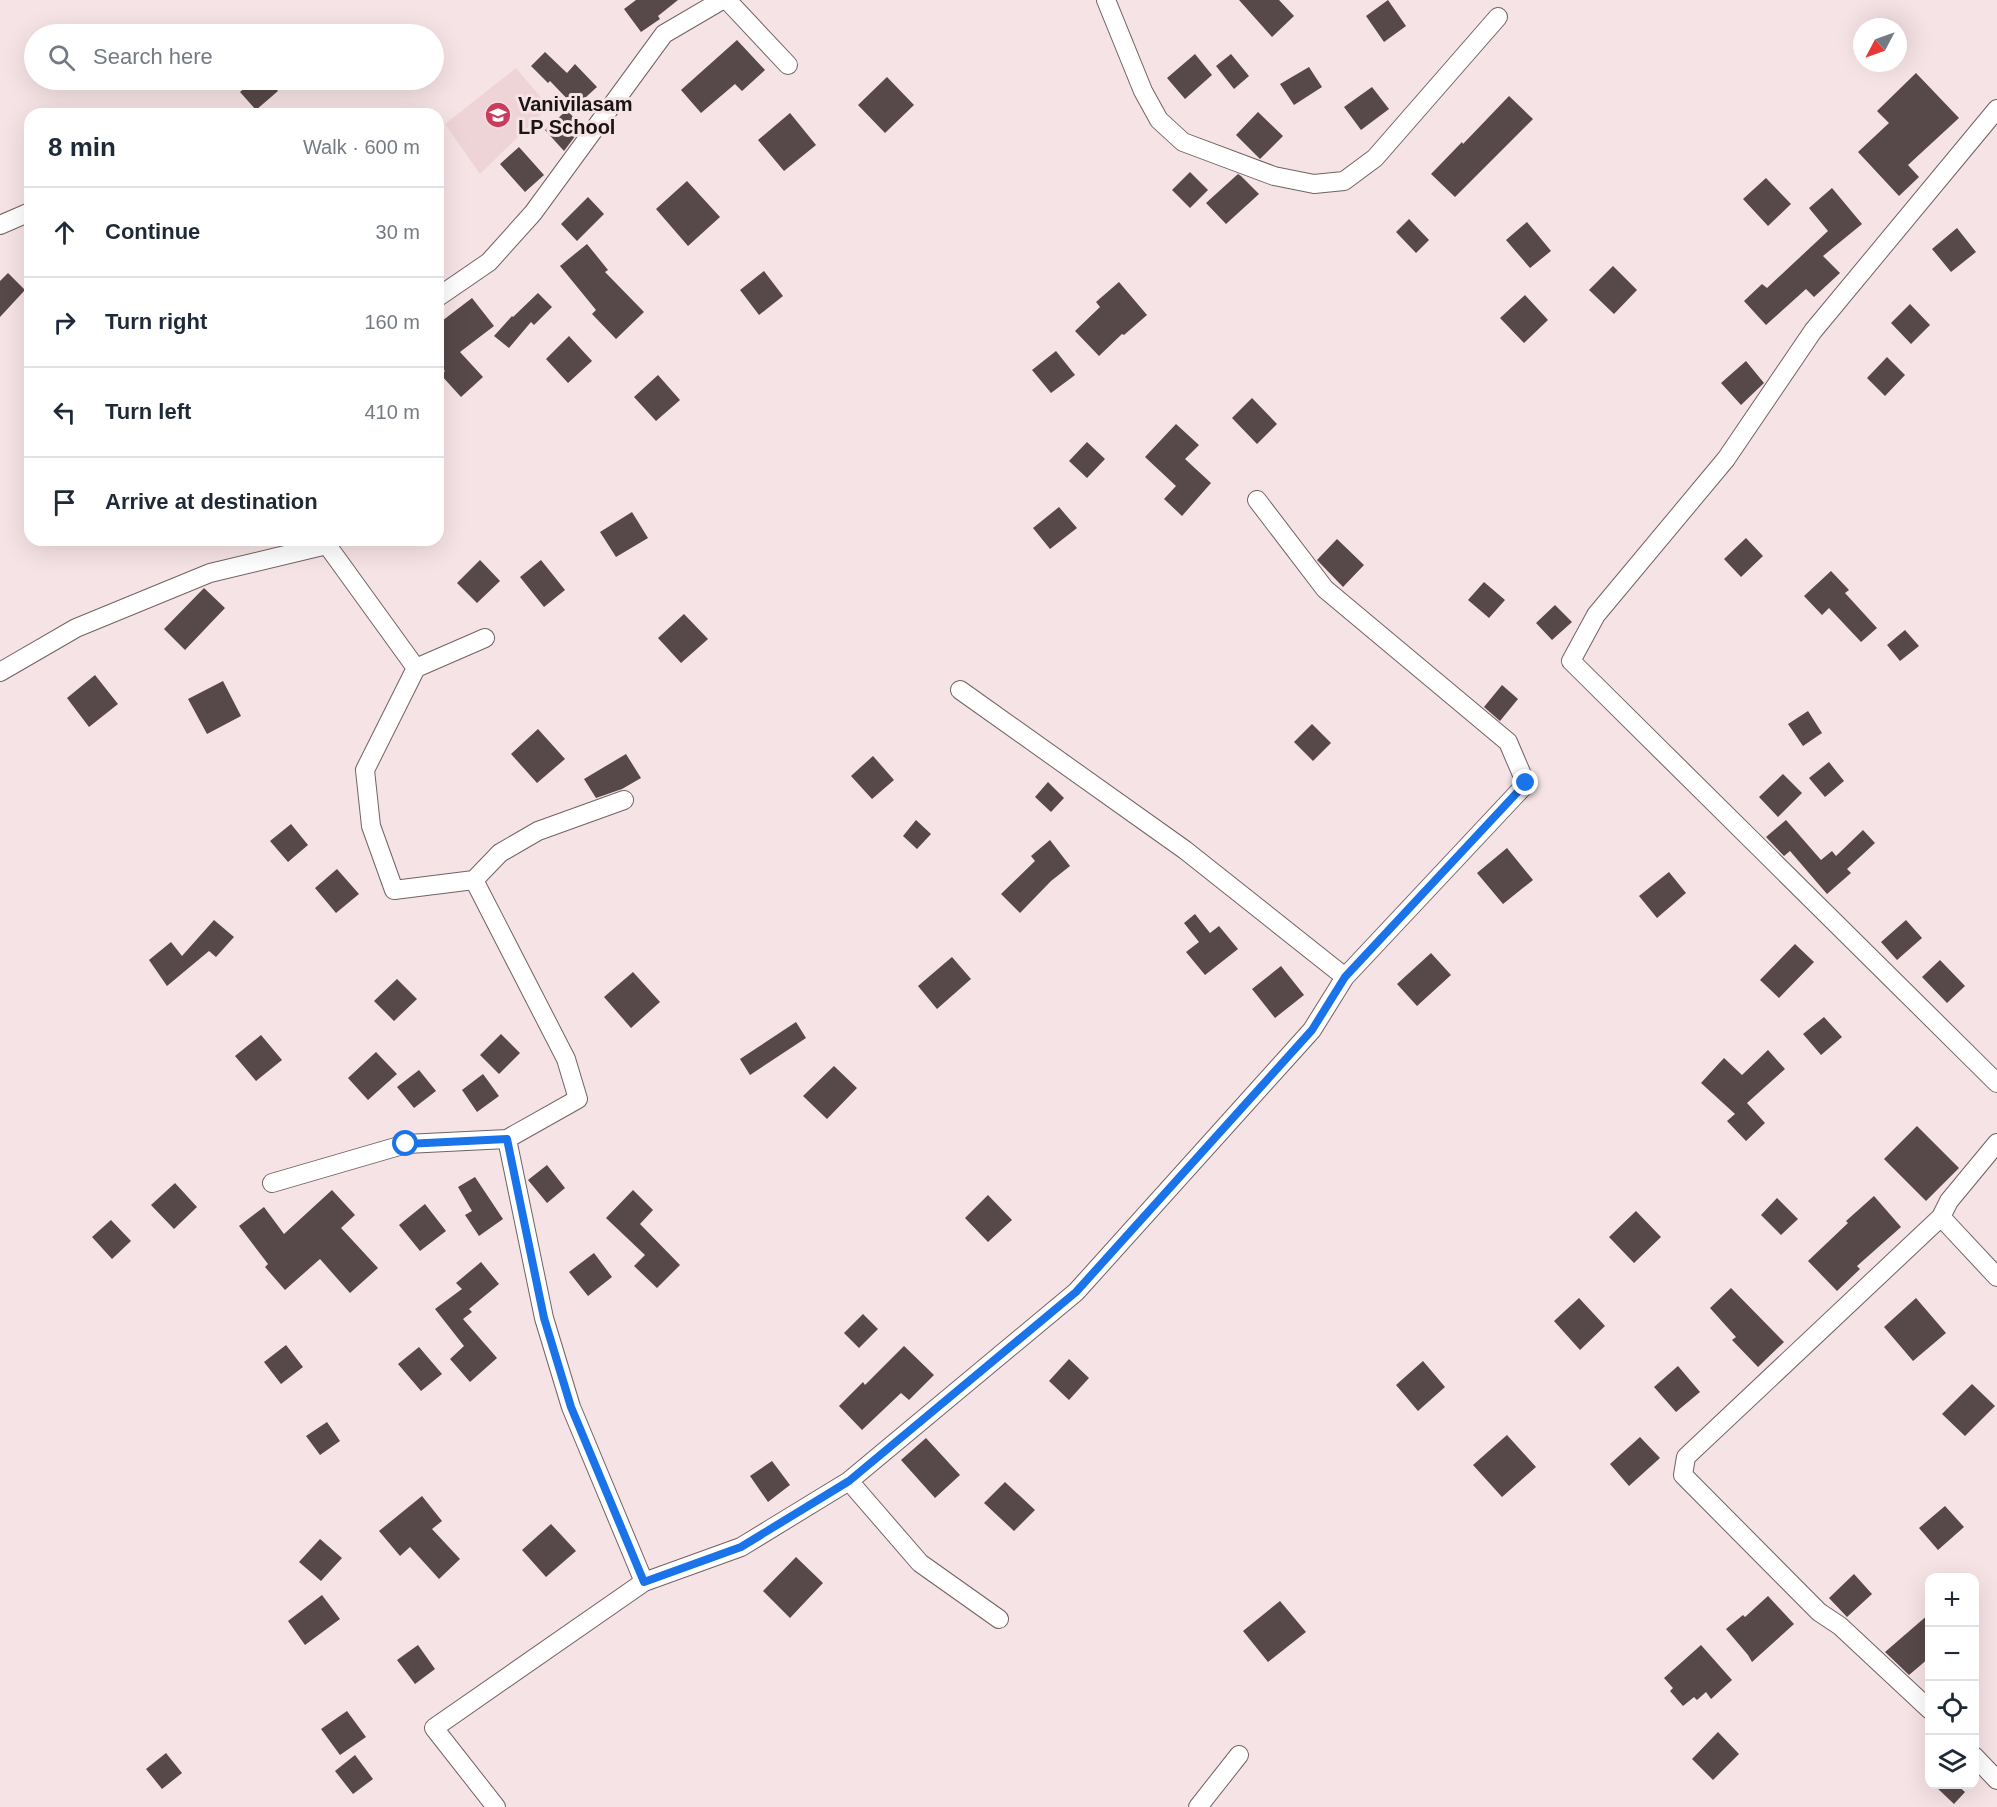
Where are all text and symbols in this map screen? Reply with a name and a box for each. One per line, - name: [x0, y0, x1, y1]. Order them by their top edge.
- north arrow: [1853, 18, 1907, 72]
- search box: [24, 24, 444, 90]
- icon: search: [45, 41, 78, 74]
- text: Search here: [93, 44, 213, 69]
- place label: Vanivilasam LP School: [518, 93, 633, 138]
- school or university icon: Vanivilasam LP School: [483, 100, 513, 130]
- text: 8 min: [48, 132, 116, 162]
- text: Walk · 600 m: [303, 136, 420, 158]
- icon: ahead: [48, 216, 81, 249]
- text: Continue: [105, 219, 200, 244]
- text: 30 m: [376, 221, 420, 243]
- icon: right: [48, 306, 81, 339]
- text: Turn right: [105, 309, 207, 334]
- text: 160 m: [364, 311, 420, 333]
- icon: left: [48, 396, 81, 429]
- text: Turn left: [105, 399, 191, 424]
- text: 410 m: [364, 401, 420, 423]
- icon: arrive: [48, 486, 81, 519]
- text: Arrive at destination: [105, 489, 318, 514]
- route end: [1512, 769, 1538, 795]
- route start: [392, 1130, 418, 1156]
- map controls: [1925, 1573, 1979, 1789]
- button: +: [1925, 1573, 1979, 1627]
- button: −: [1925, 1627, 1979, 1681]
- button: locate: [1925, 1681, 1979, 1735]
- button: layers: [1925, 1735, 1979, 1789]

